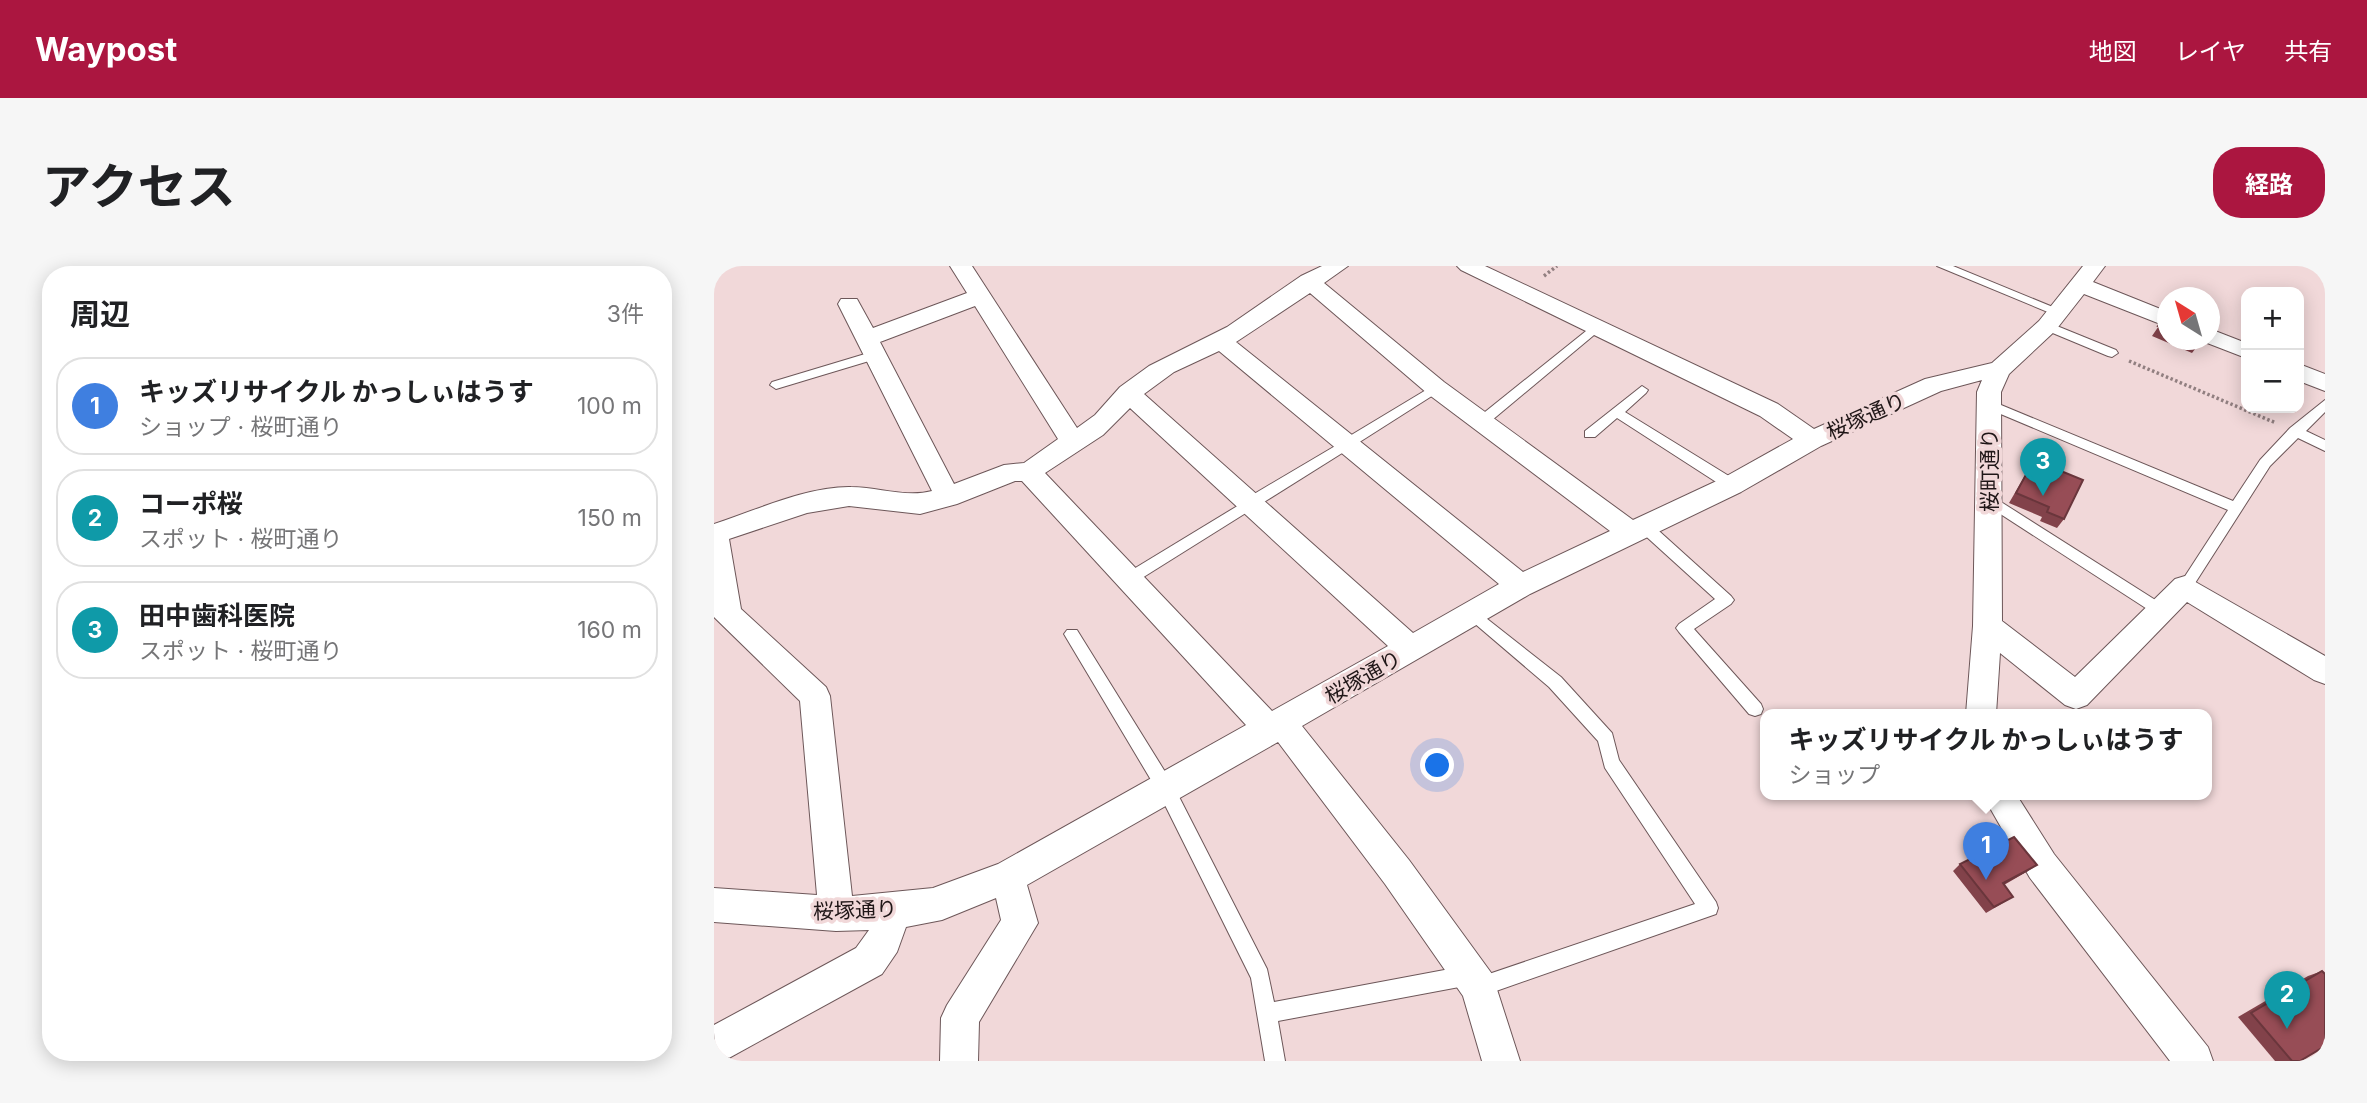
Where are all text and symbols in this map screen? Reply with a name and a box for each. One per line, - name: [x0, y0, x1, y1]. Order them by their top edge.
- text: Waypost: [35, 29, 177, 69]
- text: 地図: [2089, 37, 2137, 66]
- text: レイヤ: [2175, 37, 2246, 66]
- text: 共有: [2284, 37, 2332, 66]
- button: 経路: [2213, 147, 2325, 218]
- text: アクセス: [42, 157, 236, 216]
- north arrow: [2157, 287, 2220, 350]
- map controls: [2241, 287, 2304, 413]
- button: +: [2241, 287, 2304, 350]
- text: 周辺: [70, 296, 130, 332]
- text: 3件: [607, 300, 644, 328]
- button: −: [2241, 350, 2304, 413]
- text: キッズリサイクル かっしぃはうす: [139, 376, 534, 407]
- street label: 桜塚通り: [1823, 387, 1909, 445]
- text: 1: [90, 392, 100, 420]
- text: 100 m: [577, 392, 642, 420]
- text: ショップ · 桜町通り: [139, 413, 343, 441]
- street label: 桜町通り: [1977, 428, 2002, 512]
- pin: 3: [2020, 438, 2066, 496]
- text: コーポ桜: [139, 488, 243, 519]
- text: 2: [88, 504, 102, 532]
- text: 150 m: [578, 504, 642, 532]
- text: スポット · 桜町通り: [139, 525, 343, 553]
- text: 田中歯科医院: [139, 600, 295, 631]
- text: 3: [88, 616, 102, 644]
- text: 160 m: [577, 616, 642, 644]
- text: スポット · 桜町通り: [139, 637, 343, 665]
- street label: 桜塚通り: [1320, 645, 1406, 709]
- popup: [1760, 709, 2212, 800]
- text: キッズリサイクル かっしぃはうす: [1789, 724, 2183, 755]
- your location: [1420, 748, 1454, 782]
- text: ショップ: [1789, 761, 1881, 789]
- pin: 1: [1963, 822, 2009, 880]
- street label: 桜塚通り: [813, 896, 897, 924]
- pin: 2: [2264, 971, 2310, 1029]

